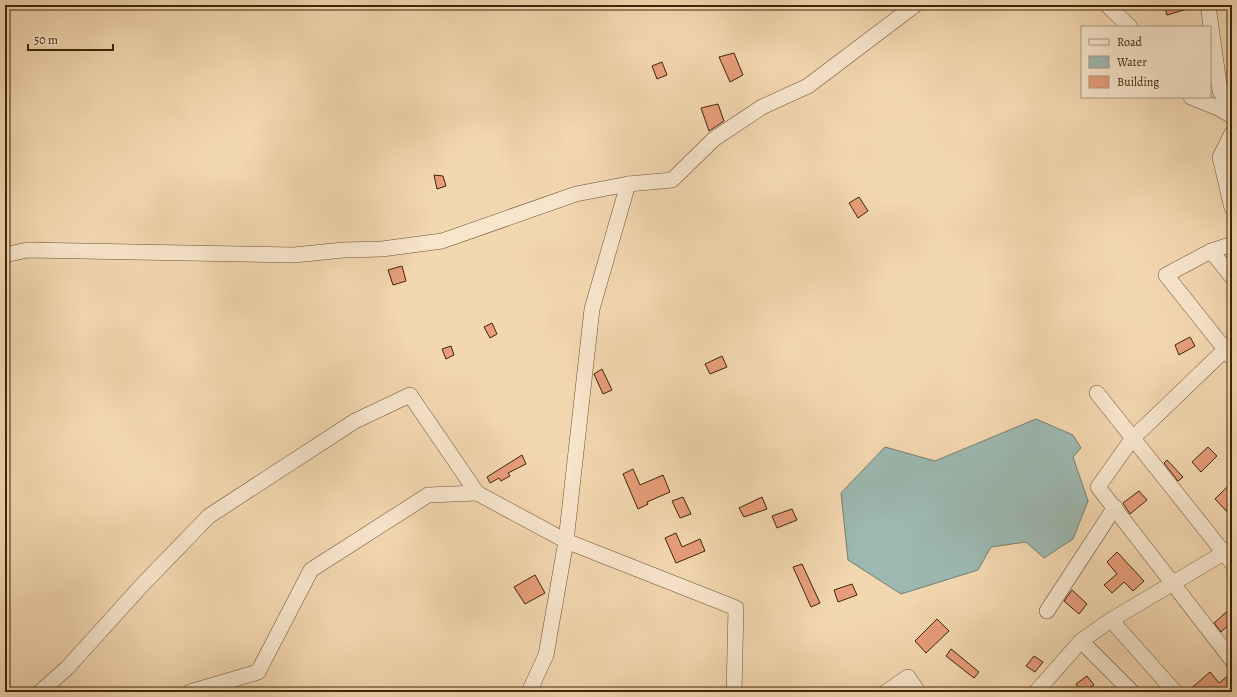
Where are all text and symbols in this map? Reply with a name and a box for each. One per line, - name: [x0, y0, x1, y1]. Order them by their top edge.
- scale bar: [28, 26, 113, 52]
- legend: [1081, 26, 1211, 98]
- text: 50 m: [34, 32, 58, 48]
- text: Road: [1117, 34, 1143, 50]
- text: Water: [1116, 54, 1147, 70]
- text: Building: [1117, 74, 1159, 90]

